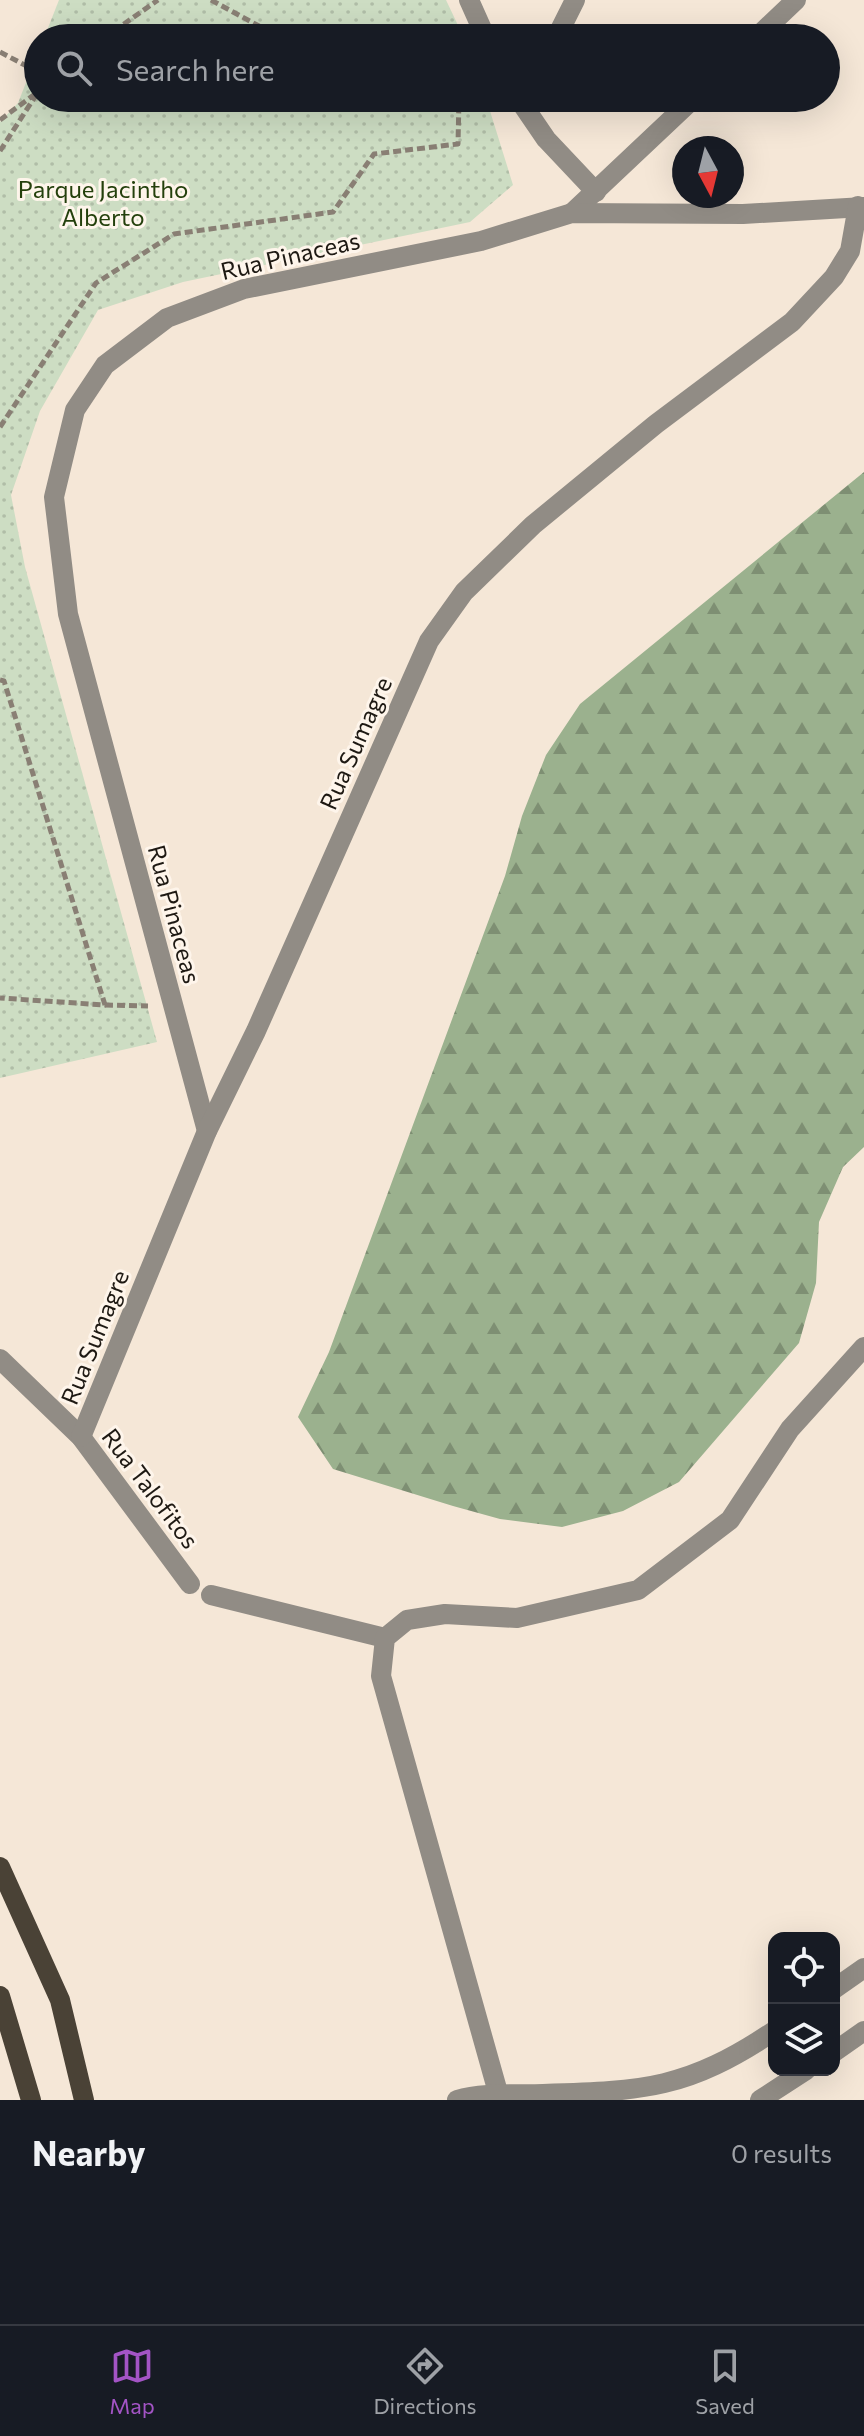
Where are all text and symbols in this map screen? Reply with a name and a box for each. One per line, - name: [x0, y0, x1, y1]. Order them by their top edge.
- search box: [24, 24, 840, 112]
- icon: search: [52, 46, 96, 90]
- text: Search here: [116, 50, 275, 87]
- north arrow: [672, 136, 744, 208]
- park label: Parque Jacintho Alberto: [18, 174, 188, 231]
- street label: Rua Pinaceas: [218, 225, 362, 285]
- street label: Rua Sumagre: [313, 672, 397, 814]
- street label: Rua Pinaceas: [143, 842, 207, 986]
- street label: Rua Sumagre: [54, 1266, 134, 1408]
- street label: Rua Talofitos: [96, 1422, 206, 1554]
- map controls: [768, 1932, 840, 2076]
- button: locate: [768, 1932, 840, 2004]
- button: layers: [768, 2004, 840, 2076]
- text: Nearby: [32, 2131, 146, 2173]
- text: 0 results: [731, 2137, 832, 2168]
- tab: Map: [109, 2344, 155, 2419]
- tab: Directions: [373, 2344, 477, 2419]
- tab: Saved: [695, 2344, 755, 2419]

